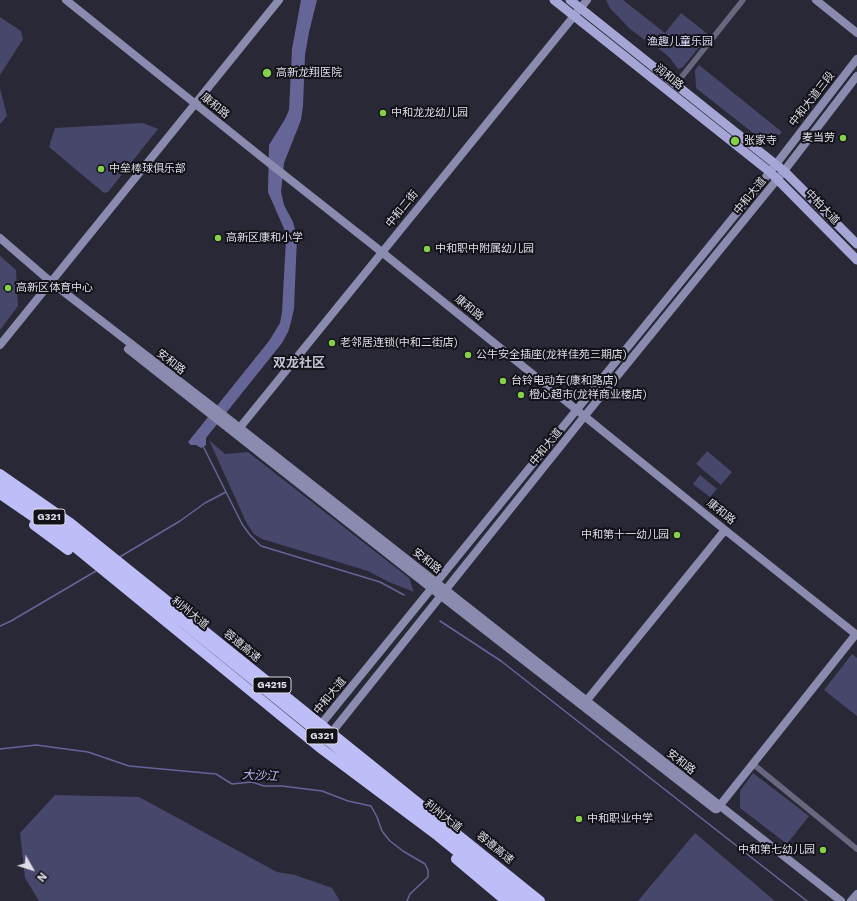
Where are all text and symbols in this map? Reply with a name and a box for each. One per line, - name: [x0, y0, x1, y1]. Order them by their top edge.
- park label: 渔趣儿童乐园: [647, 35, 713, 49]
- street label: 润和路: [652, 62, 686, 92]
- place label: 高新龙翔医院: [276, 66, 342, 80]
- marker: 高新龙翔医院: [261, 67, 273, 79]
- street label: 中和大道三段: [786, 69, 838, 129]
- street label: 康和路: [198, 90, 232, 122]
- place label: 中和龙龙幼儿园: [391, 106, 468, 120]
- marker: 中和龙龙幼儿园: [378, 108, 388, 118]
- place label: 麦当劳: [802, 131, 835, 145]
- marker: 麦当劳: [838, 133, 848, 143]
- place label: 张家寺: [744, 134, 777, 148]
- marker: 张家寺: [729, 135, 741, 147]
- place label: 中垒棒球俱乐部: [109, 162, 186, 176]
- marker: 中垒棒球俱乐部: [96, 164, 106, 174]
- street label: 中和大道: [731, 175, 769, 217]
- street label: 中柏大道: [802, 187, 842, 227]
- street label: 中和二街: [383, 188, 421, 230]
- place label: 高新区康和小学: [226, 231, 303, 245]
- marker: 高新区康和小学: [213, 233, 223, 243]
- place label: 中和职中附属幼儿园: [435, 242, 534, 256]
- marker: 中和职中附属幼儿园: [422, 244, 432, 254]
- place label: 高新区体育中心: [16, 281, 93, 295]
- marker: 高新区体育中心: [3, 283, 13, 293]
- street label: 康和路: [452, 292, 486, 324]
- place label: 老邻居连锁(中和二街店): [340, 336, 458, 350]
- marker: 老邻居连锁(中和二街店): [327, 338, 337, 348]
- street label: 安和路: [154, 347, 188, 377]
- place label: 公牛安全插座(龙祥佳苑三期店): [476, 348, 627, 362]
- marker: 公牛安全插座(龙祥佳苑三期店): [463, 350, 473, 360]
- district label: 双龙社区: [273, 355, 325, 371]
- place label: 台铃电动车(康和路店): [511, 374, 618, 388]
- marker: 台铃电动车(康和路店): [498, 376, 508, 386]
- place label: 橙心超市(龙祥商业楼店): [529, 388, 647, 402]
- marker: 橙心超市(龙祥商业楼店): [516, 390, 526, 400]
- street label: 中和大道: [527, 426, 565, 468]
- street label: 康和路: [704, 496, 738, 528]
- road number: G321: [33, 509, 65, 525]
- place label: 中和第十一幼儿园: [581, 528, 669, 542]
- marker: 中和第十一幼儿园: [672, 530, 682, 540]
- street label: 安和路: [410, 546, 444, 576]
- street label: 利州大道: [169, 594, 211, 632]
- street label: 蓉遵高速: [221, 627, 263, 665]
- street label: 中和大道: [311, 675, 349, 717]
- road number: G4215: [253, 677, 291, 693]
- road number: G321: [306, 728, 338, 744]
- street label: 安和路: [664, 747, 698, 777]
- water label: 大沙江: [242, 768, 278, 784]
- street label: 利州大道: [422, 797, 464, 835]
- place label: 中和职业中学: [587, 812, 653, 826]
- marker: 中和职业中学: [574, 814, 584, 824]
- street label: 蓉遵高速: [474, 829, 516, 867]
- place label: 中和第七幼儿园: [738, 843, 815, 857]
- marker: 中和第七幼儿园: [818, 845, 828, 855]
- north arrow: [12, 849, 52, 889]
- text: N: [34, 870, 49, 884]

